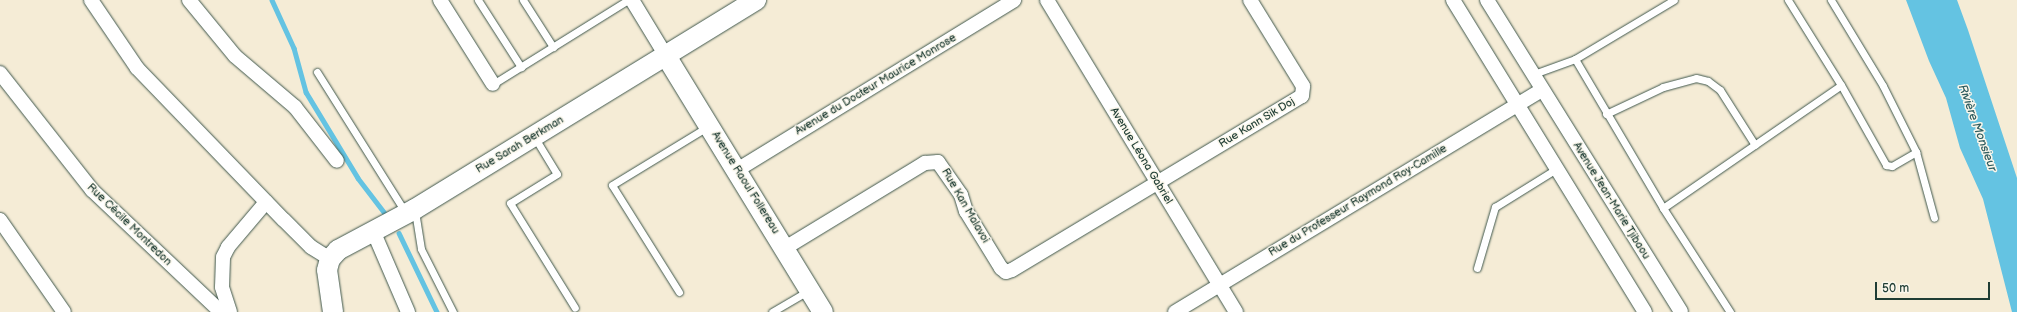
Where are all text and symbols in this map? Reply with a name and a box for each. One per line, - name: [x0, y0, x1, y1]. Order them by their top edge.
- street label: Avenue du Docteur Maurice Monrose: [793, 32, 959, 138]
- water label: Rivière Monsieur: [1955, 83, 1999, 173]
- street label: Rue Kann Sik Doj: [1217, 95, 1297, 151]
- street label: Avenue Léona Gabriel: [1107, 105, 1175, 207]
- street label: Rue Sarah Berkman: [474, 114, 566, 176]
- street label: Avenue Raoul Follereau: [708, 129, 782, 237]
- street label: Avenue Jean-Marie Tjibaou: [1569, 140, 1653, 262]
- street label: Rue du Professeur Raymond Roy-Camille: [1267, 142, 1449, 260]
- street label: Rue Kan Malavoi: [938, 166, 992, 246]
- street label: Rue Cécile Montredon: [84, 181, 174, 269]
- scale bar: [1877, 274, 1992, 300]
- text: 50 m: [1882, 281, 1909, 296]

